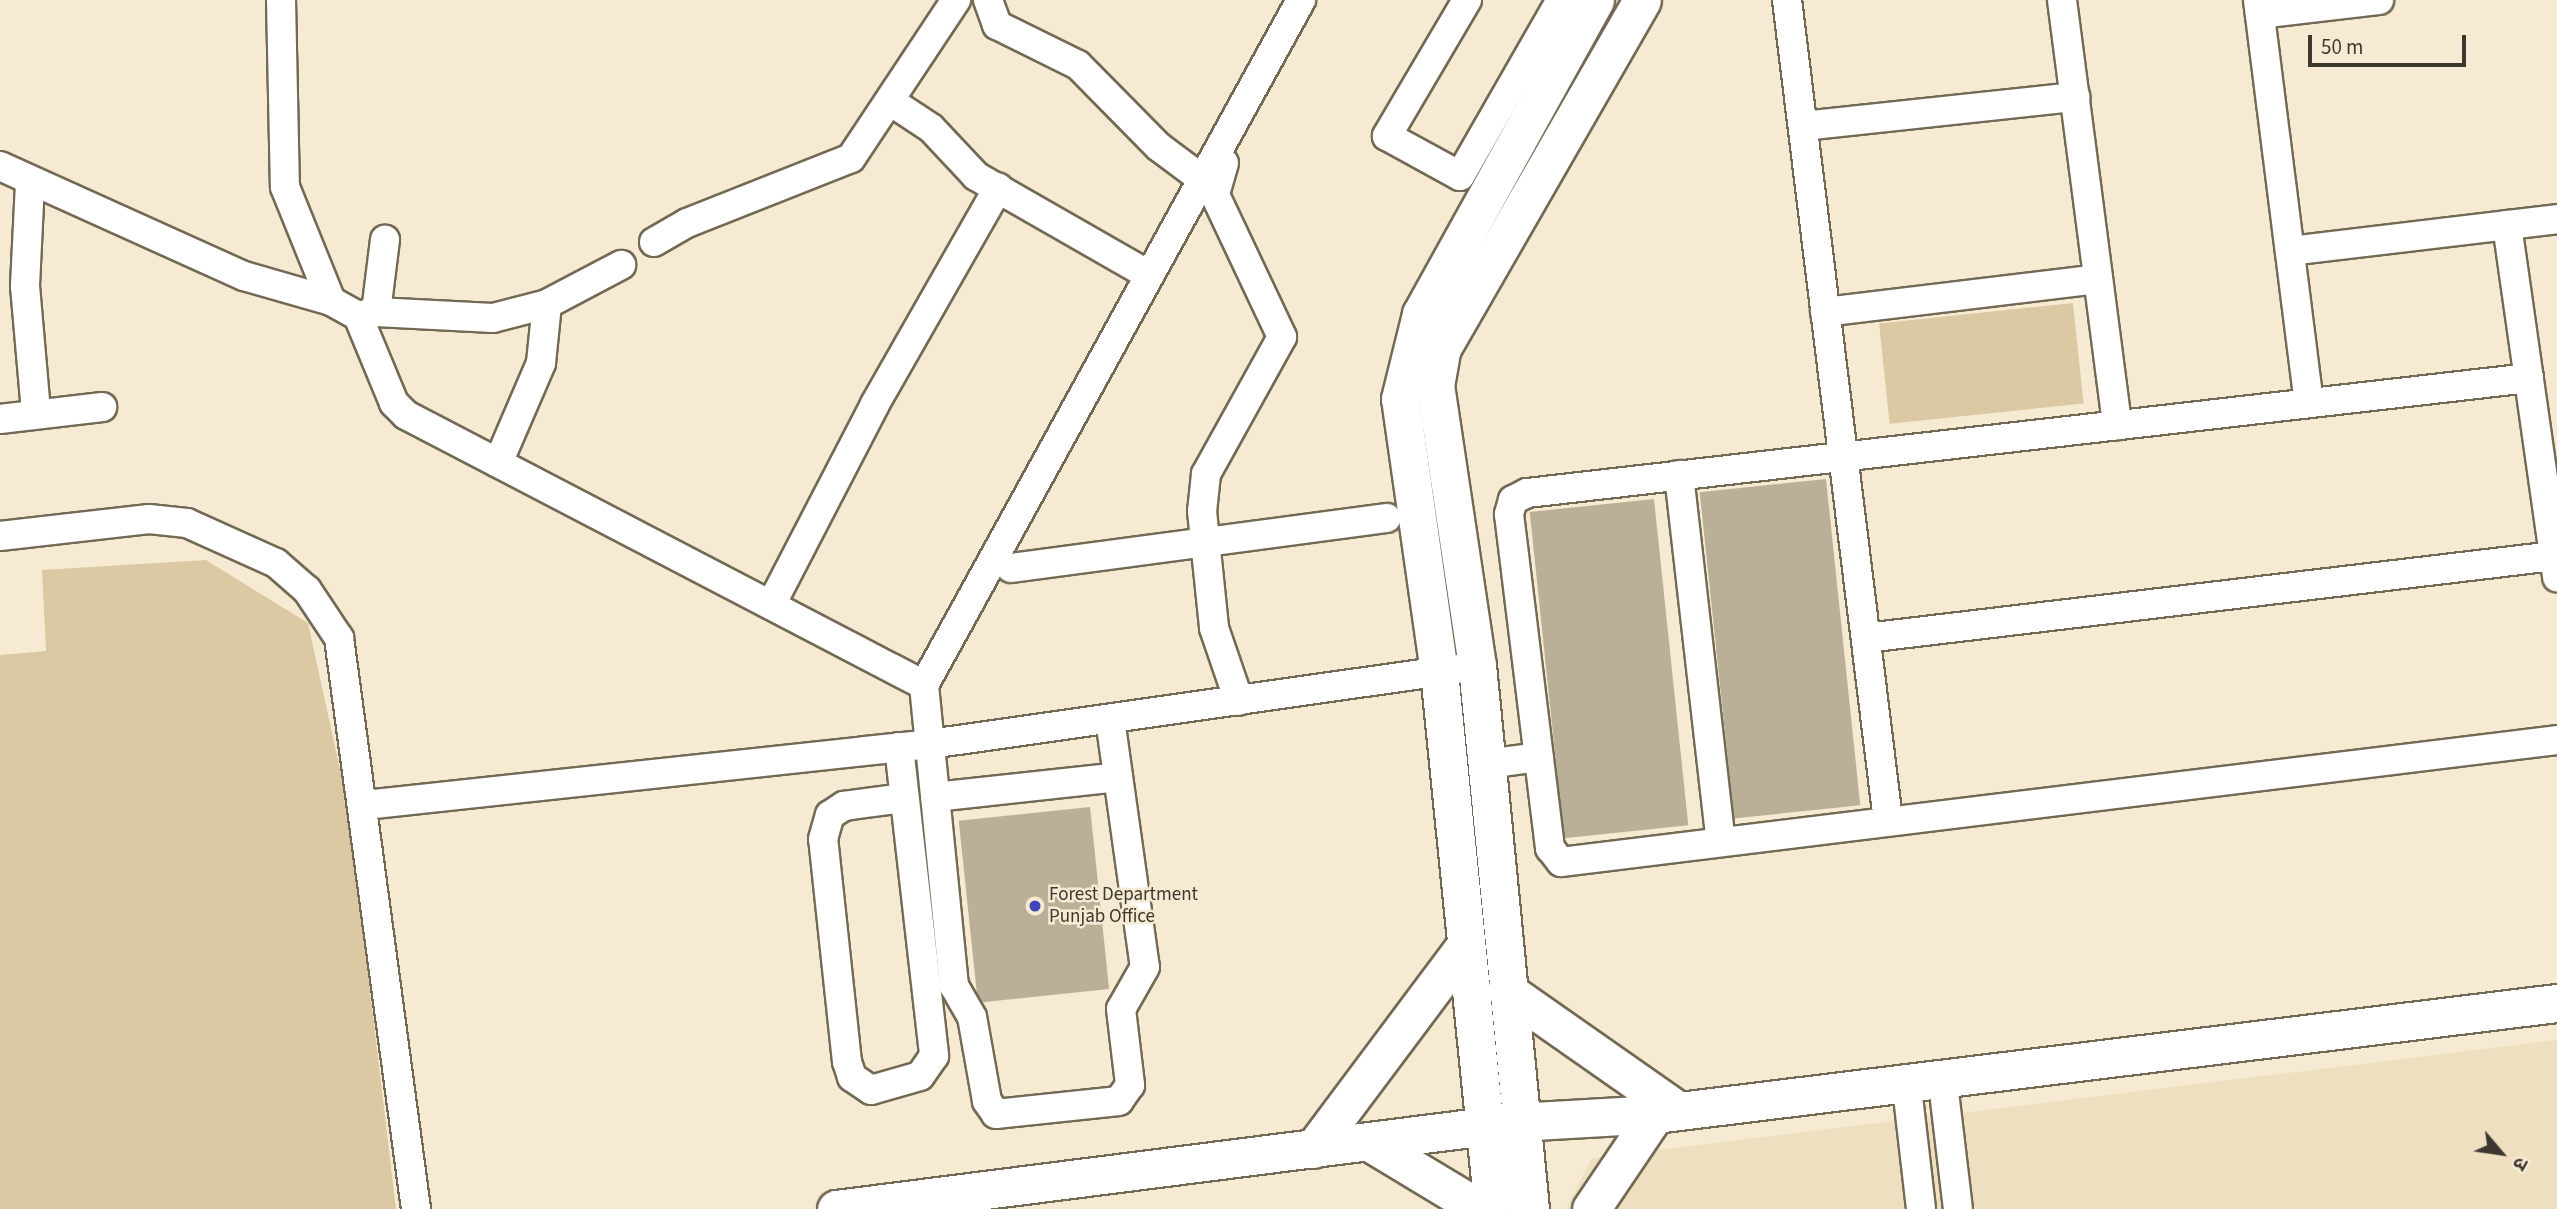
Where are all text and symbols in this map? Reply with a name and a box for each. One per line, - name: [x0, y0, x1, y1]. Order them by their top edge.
- scale bar: [2312, 21, 2470, 65]
- text: 50 m: [2321, 32, 2363, 62]
- place label: Forest Department Punjab Office: [1049, 884, 1198, 928]
- marker: Forest Department Punjab Office: [1027, 898, 1043, 914]
- north arrow: [2466, 1118, 2536, 1188]
- text: उ: [2505, 1152, 2534, 1175]

